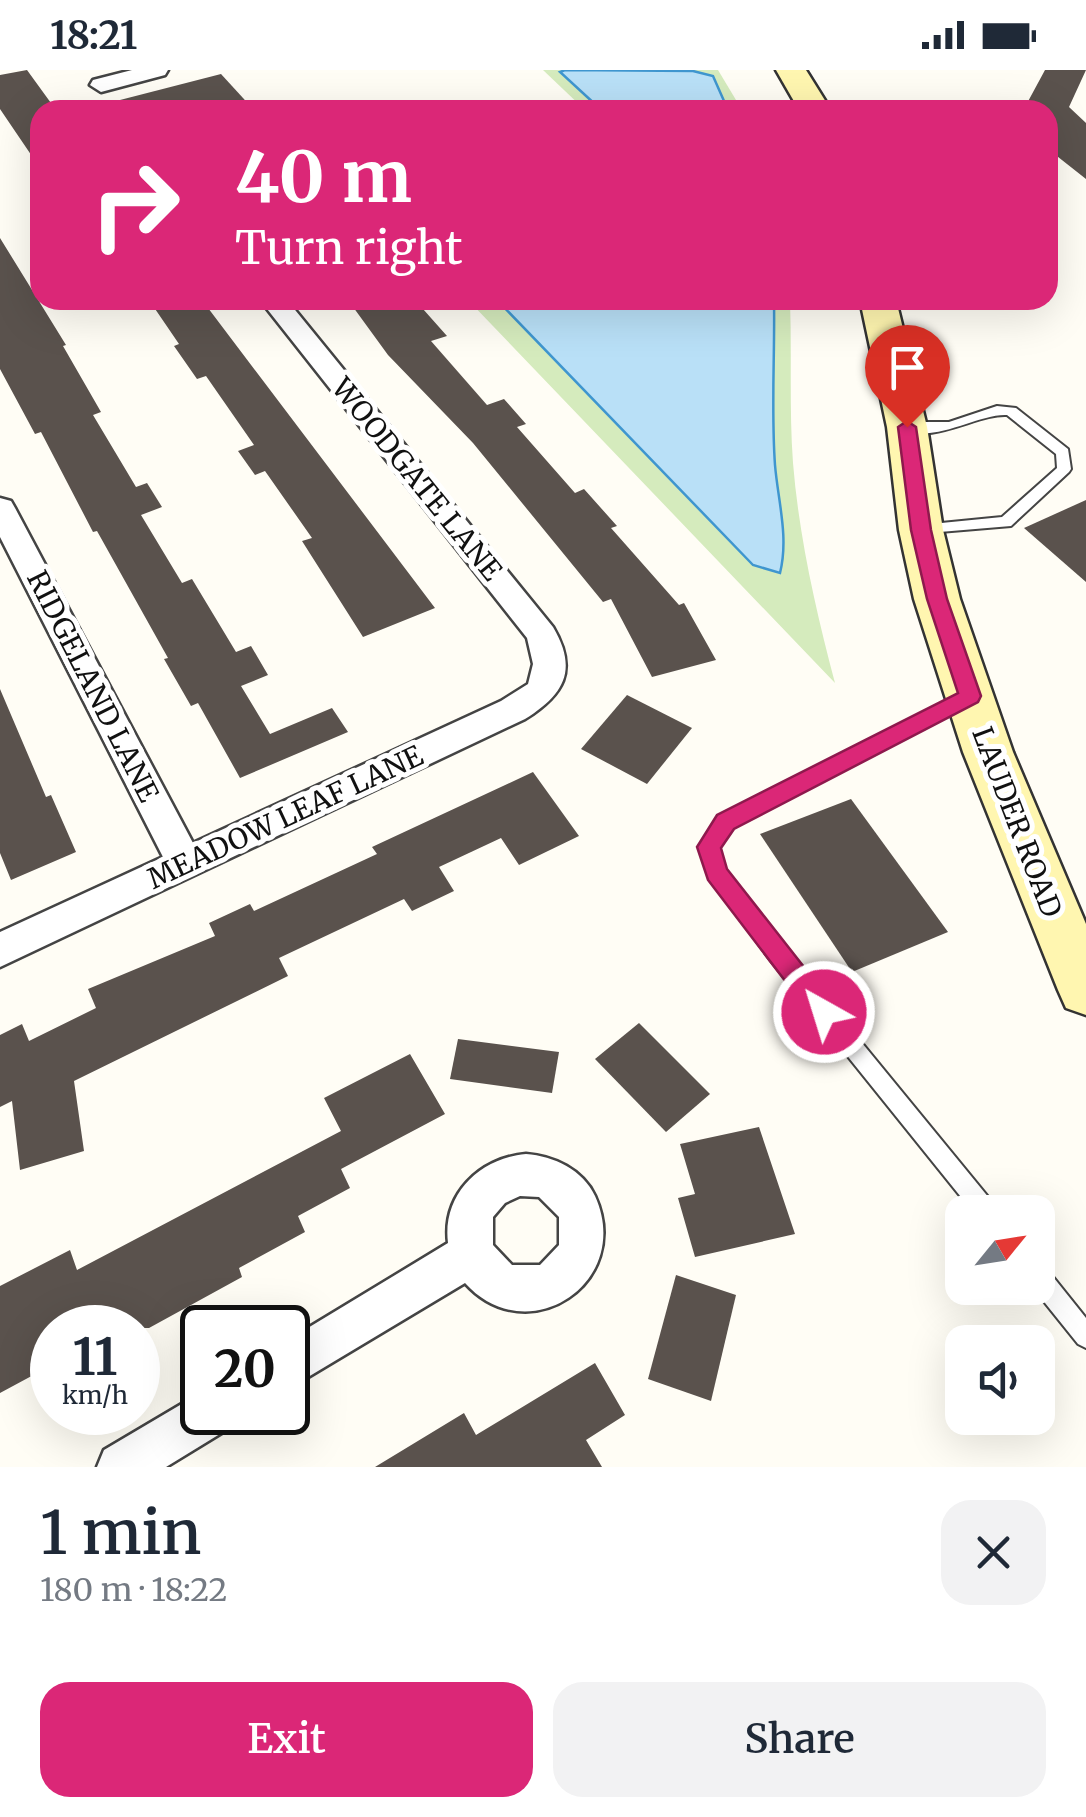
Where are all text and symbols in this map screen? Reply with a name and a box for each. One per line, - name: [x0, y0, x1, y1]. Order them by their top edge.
- text: 18:21: [50, 12, 137, 59]
- text: 40 m: [235, 133, 412, 221]
- icon: right: [70, 140, 200, 270]
- text: Turn right: [235, 220, 463, 276]
- pin: [865, 325, 950, 428]
- icon: arrive: [880, 340, 935, 395]
- street label: WOODGATE LANE: [324, 370, 510, 588]
- street label: RIDGELAND LANE: [19, 564, 167, 808]
- street label: LAUDER ROAD: [964, 722, 1070, 922]
- street label: MEADOW LEAF LANE: [142, 737, 429, 897]
- position arrow: [772, 960, 876, 1064]
- north arrow: [945, 1195, 1055, 1305]
- map controls: [945, 1195, 1055, 1435]
- speed limit sign: 20: [180, 1305, 310, 1435]
- button: sound: [945, 1325, 1055, 1435]
- text: 11: [73, 1326, 118, 1389]
- text: km/h: [62, 1379, 128, 1411]
- text: 1 min: [40, 1495, 201, 1570]
- button: close: [941, 1500, 1046, 1605]
- text: 180 m · 18:22: [40, 1570, 228, 1610]
- button: Exit: [40, 1682, 533, 1797]
- button: Share: [553, 1682, 1046, 1797]

